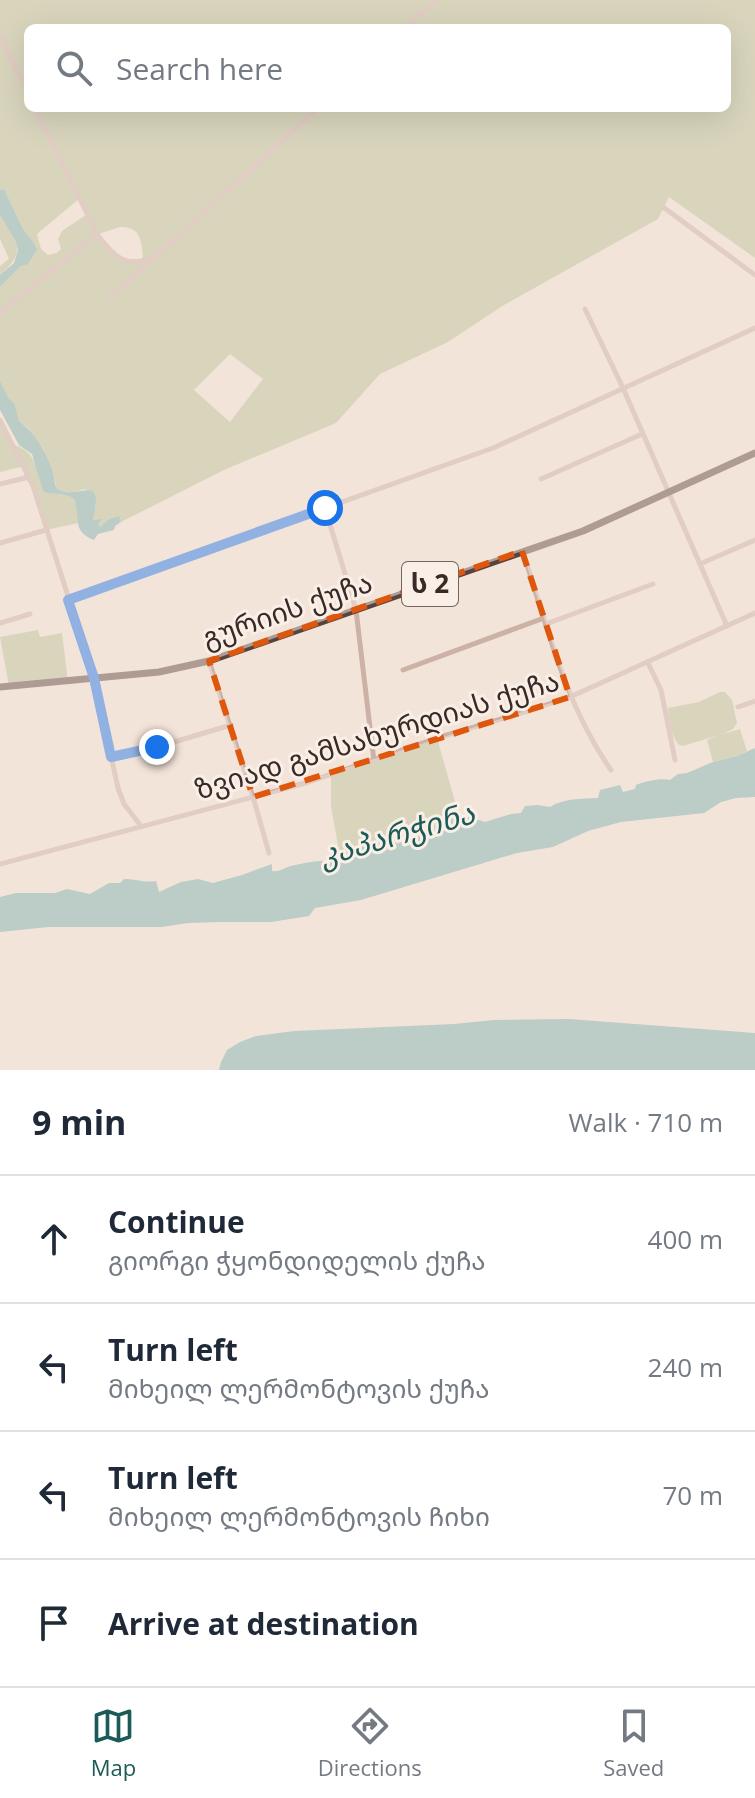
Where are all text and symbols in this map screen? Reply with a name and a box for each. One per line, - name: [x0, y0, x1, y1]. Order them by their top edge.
- search box: [24, 24, 731, 112]
- icon: search: [52, 46, 96, 90]
- text: Search here: [116, 48, 283, 89]
- route start: [307, 490, 343, 526]
- street label: გურიის ქუჩა: [196, 562, 377, 656]
- road number: ს 2: [402, 562, 458, 606]
- street label: ზვიად გამსახურდიას ქუჩა: [190, 660, 563, 808]
- route end: [139, 729, 175, 765]
- water label: კაპარჭინა: [314, 792, 480, 875]
- text: 9 min: [32, 1099, 126, 1145]
- text: Walk · 710 m: [569, 1104, 723, 1140]
- text: Continue: [108, 1201, 245, 1242]
- icon: ahead: [32, 1217, 76, 1261]
- text: 400 m: [648, 1221, 723, 1257]
- text: გიორგი ჭყონდიდელის ქუჩა: [108, 1242, 486, 1278]
- text: Turn left: [108, 1329, 238, 1370]
- icon: left: [32, 1345, 76, 1389]
- text: 240 m: [648, 1349, 723, 1385]
- text: მიხეილ ლერმონტოვის ქუჩა: [108, 1370, 490, 1406]
- text: Turn left: [108, 1457, 238, 1498]
- icon: left: [32, 1473, 76, 1517]
- text: 70 m: [662, 1477, 723, 1513]
- text: მიხეილ ლერმონტოვის ჩიხი: [108, 1498, 490, 1534]
- icon: arrive: [32, 1601, 76, 1645]
- text: Arrive at destination: [108, 1603, 419, 1644]
- tab: Map: [91, 1704, 136, 1782]
- tab: Directions: [318, 1704, 422, 1782]
- tab: Saved: [603, 1704, 664, 1782]

